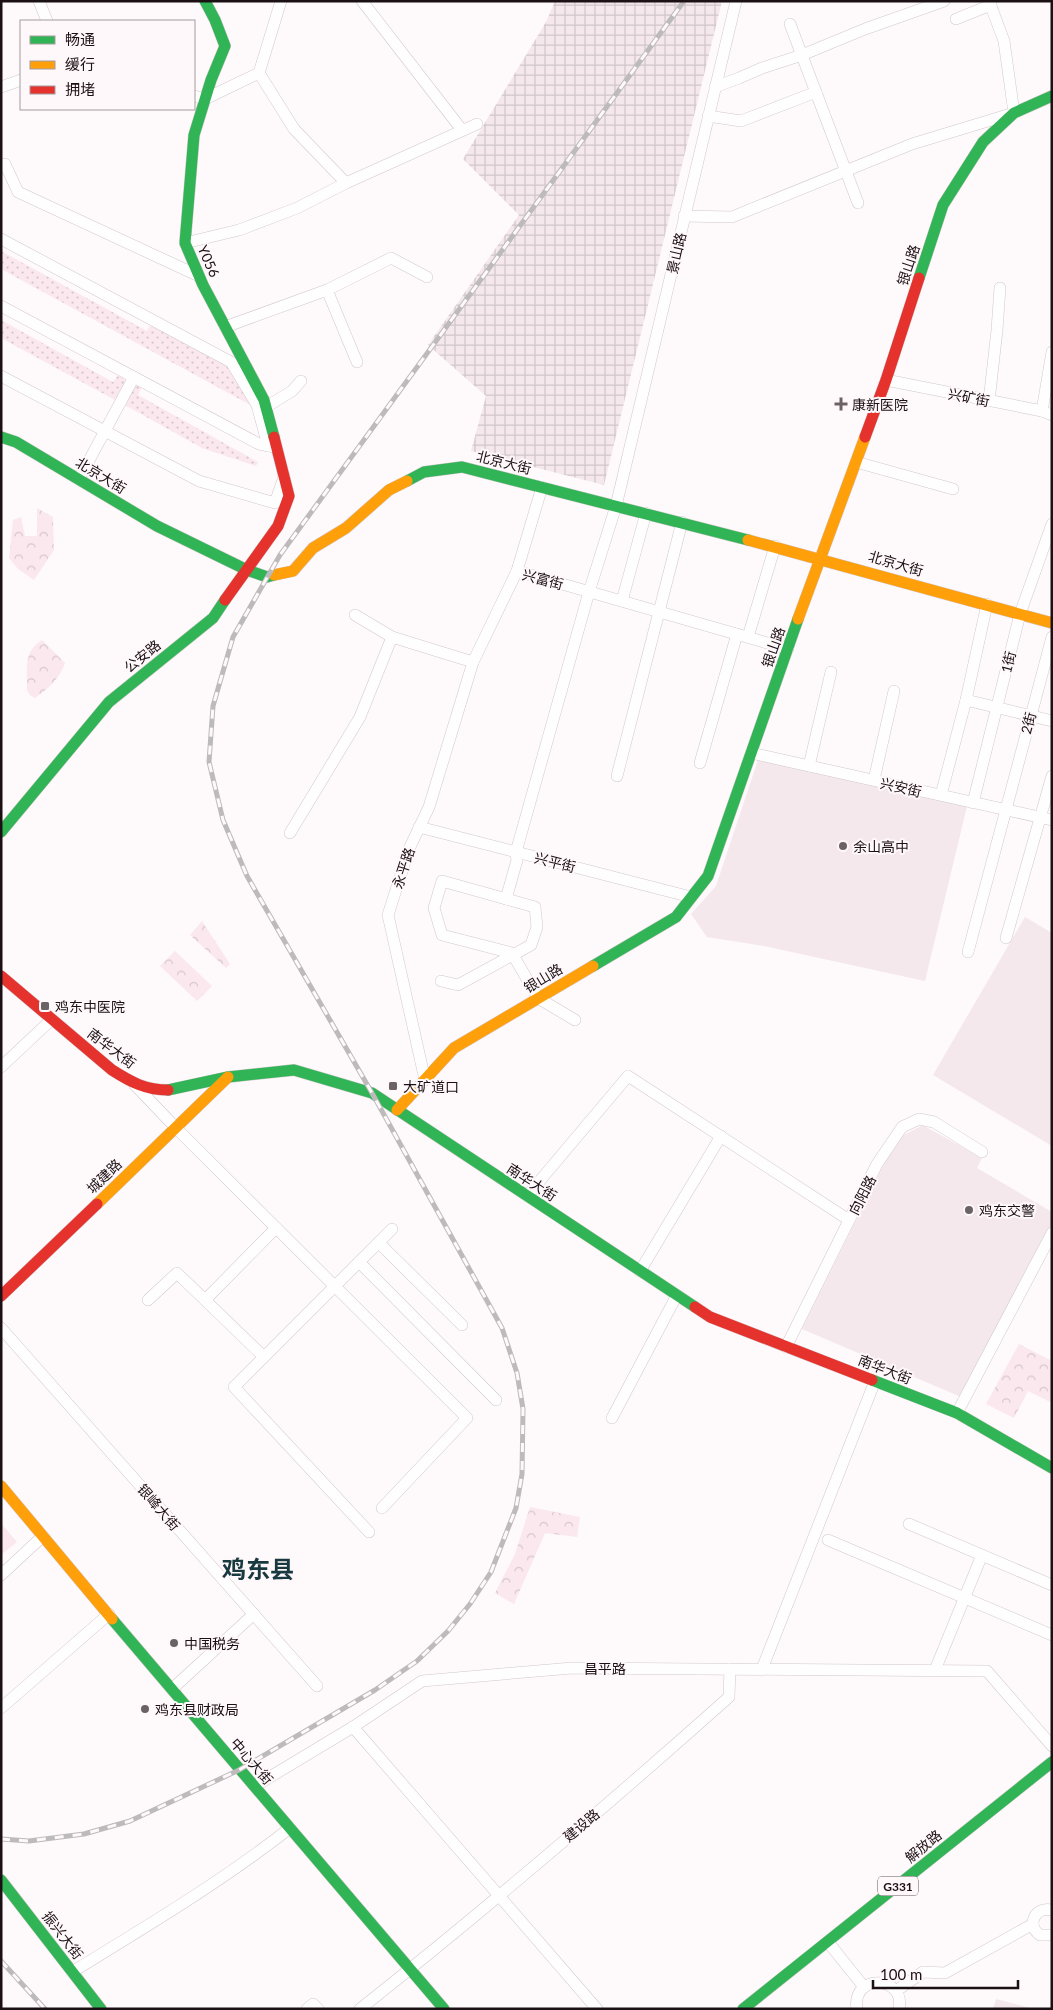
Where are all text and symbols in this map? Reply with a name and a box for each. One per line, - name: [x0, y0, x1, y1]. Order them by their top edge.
- legend: [20, 20, 195, 110]
- text: 畅通: [65, 30, 95, 48]
- text: 缓行: [65, 55, 95, 73]
- text: 拥堵: [65, 80, 95, 98]
- street label: 景山路: [663, 231, 689, 275]
- street label: Y056: [195, 242, 223, 280]
- street label: 银山路: [893, 242, 923, 288]
- street label: 兴矿街: [947, 385, 991, 409]
- place label: 康新医院: [852, 396, 908, 413]
- marker: 康新医院: [834, 397, 848, 411]
- street label: 北京大街: [475, 447, 533, 477]
- street label: 北京大街: [73, 453, 129, 497]
- street label: 北京大街: [867, 547, 925, 579]
- street label: 兴富街: [521, 565, 565, 593]
- street label: 银山路: [758, 624, 788, 670]
- street label: 公安路: [120, 636, 164, 676]
- street label: 1街: [997, 649, 1019, 675]
- street label: 2街: [1017, 710, 1039, 736]
- street label: 兴安街: [879, 774, 923, 800]
- place label: 余山高中: [853, 838, 909, 855]
- marker: 余山高中: [837, 840, 849, 852]
- street label: 永平路: [388, 845, 418, 891]
- street label: 兴平街: [533, 849, 577, 875]
- street label: 银山路: [521, 960, 565, 996]
- place label: 鸡东中医院: [55, 998, 125, 1015]
- marker: 鸡东中医院: [39, 1000, 51, 1012]
- street label: 南华大街: [85, 1024, 139, 1072]
- place label: 大矿道口: [403, 1078, 459, 1095]
- marker: 大矿道口: [387, 1080, 399, 1092]
- street label: 城建路: [83, 1155, 125, 1197]
- street label: 南华大街: [504, 1160, 560, 1204]
- street label: 向阳路: [845, 1172, 879, 1218]
- place label: 鸡东交警: [979, 1202, 1035, 1219]
- marker: 鸡东交警: [963, 1204, 975, 1216]
- street label: 南华大街: [856, 1351, 914, 1387]
- street label: 银峰大街: [134, 1480, 184, 1534]
- district label: 鸡东县: [222, 1554, 294, 1583]
- place label: 中国税务: [184, 1635, 240, 1652]
- marker: 中国税务: [168, 1637, 180, 1649]
- street label: 昌平路: [584, 1660, 626, 1677]
- place label: 鸡东县财政局: [155, 1701, 239, 1718]
- marker: 鸡东县财政局: [139, 1703, 151, 1715]
- street label: 中心大街: [227, 1734, 277, 1788]
- street label: 建设路: [559, 1805, 603, 1845]
- street label: 解放路: [901, 1826, 945, 1866]
- road number: G331: [878, 1876, 918, 1895]
- street label: 振兴大街: [39, 1908, 87, 1962]
- scale bar: [873, 1958, 1018, 1990]
- text: 100 m: [880, 1965, 922, 1983]

